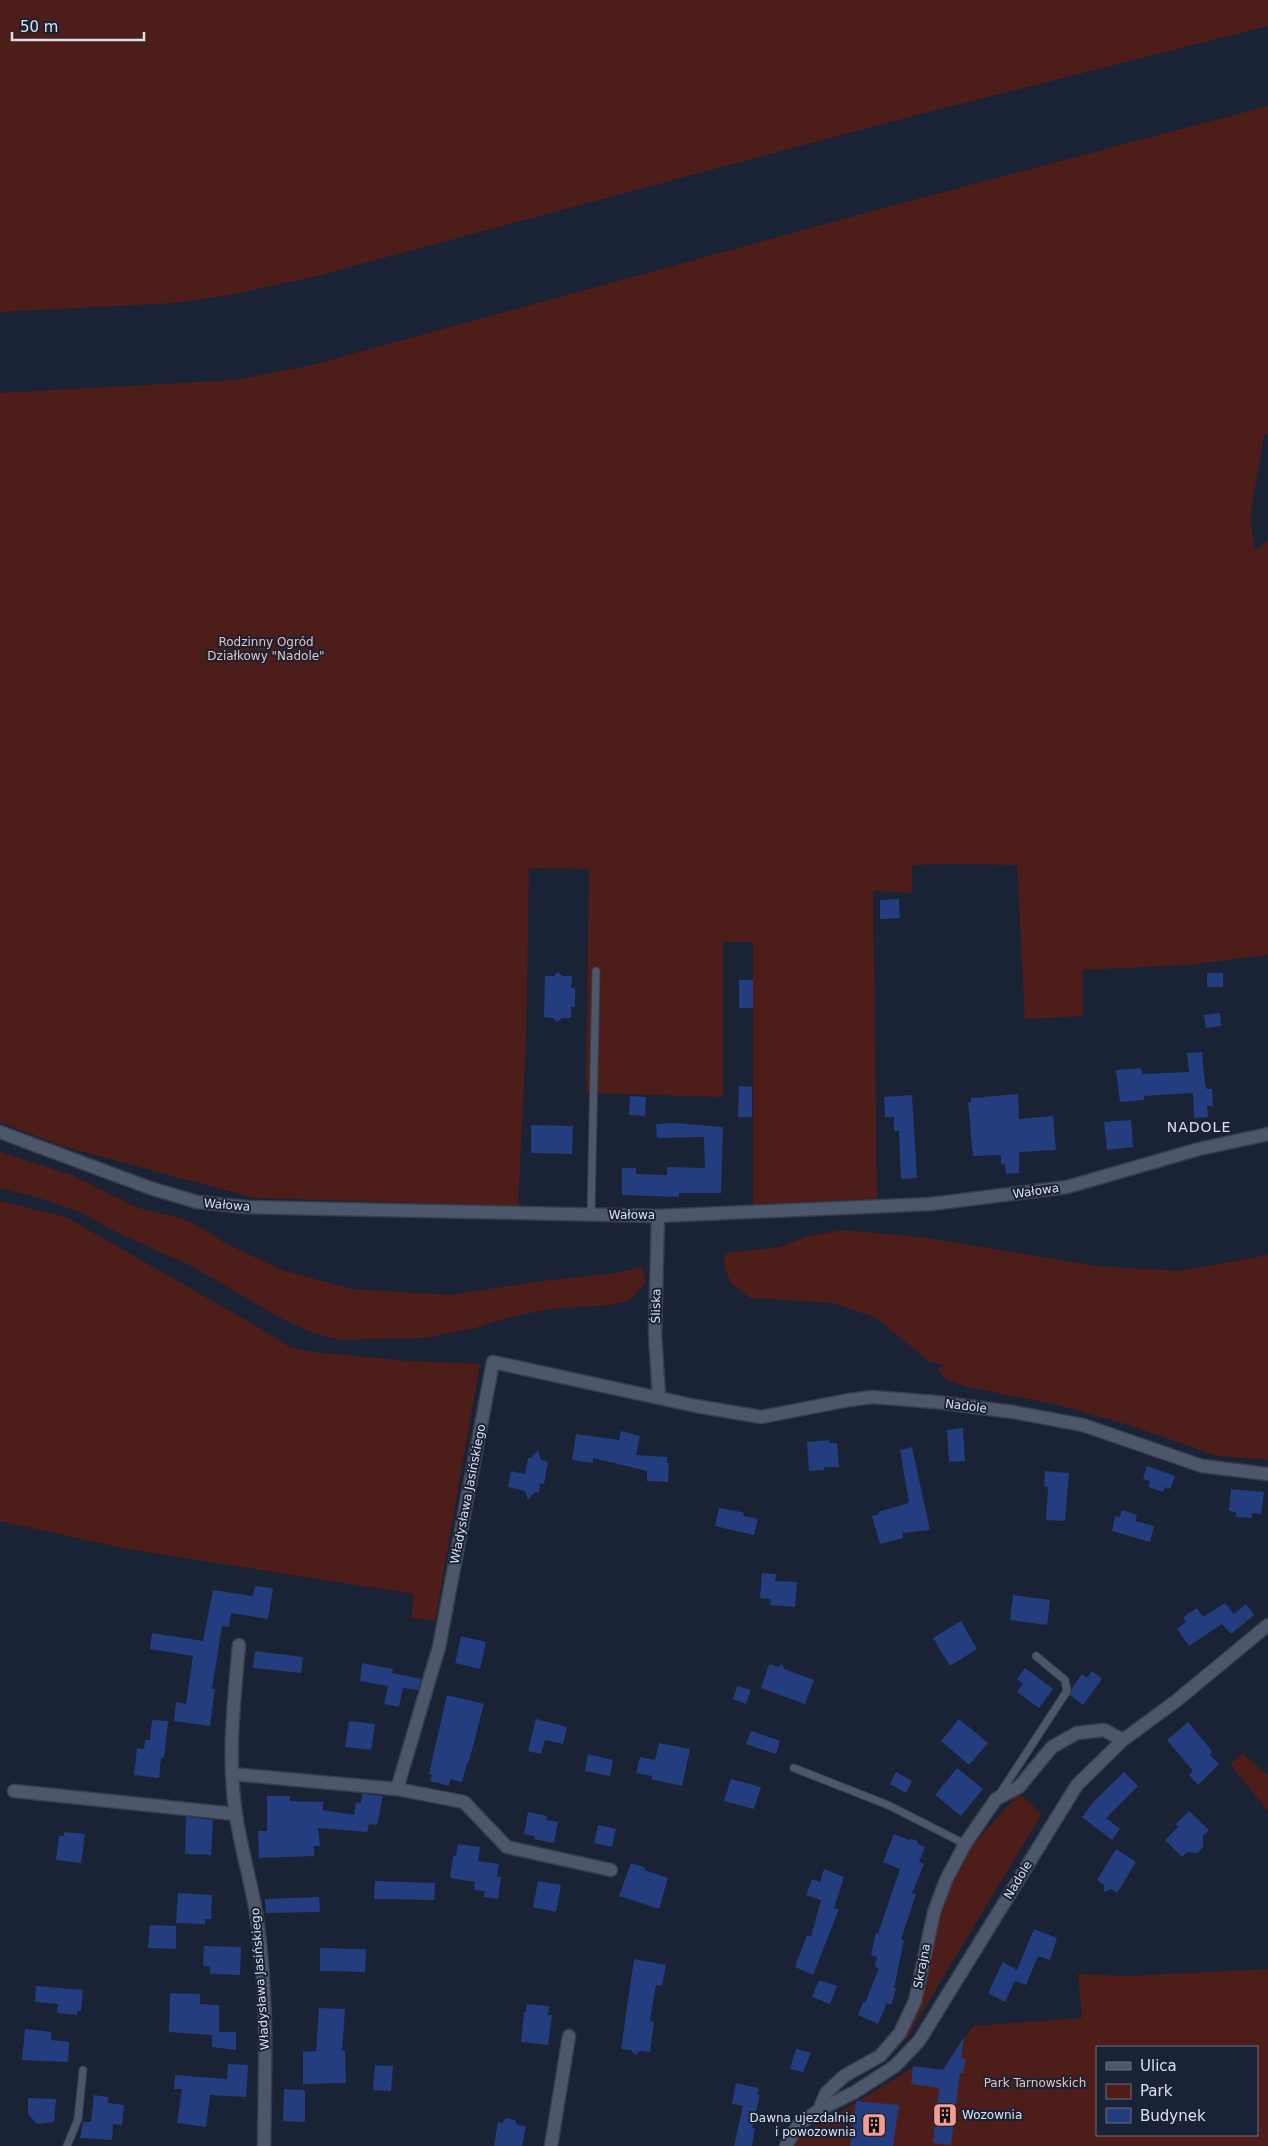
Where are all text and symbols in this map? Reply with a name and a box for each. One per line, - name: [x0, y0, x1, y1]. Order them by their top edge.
- scale bar: [12, 10, 145, 42]
- text: 50 m: [20, 18, 58, 36]
- park label: Rodzinny Ogród Działkowy "Nadole": [207, 635, 325, 663]
- district label: NADOLE: [1167, 1119, 1231, 1135]
- street label: Wałowa: [1012, 1181, 1060, 1201]
- street label: Wałowa: [203, 1196, 251, 1214]
- street label: Wałowa: [609, 1208, 655, 1222]
- street label: Śliska: [648, 1289, 663, 1323]
- street label: Nadole: [944, 1396, 988, 1416]
- street label: Władysława Jasińskiego: [448, 1423, 488, 1565]
- street label: Nadole: [1001, 1858, 1035, 1902]
- street label: Władysława Jasińskiego: [248, 1908, 272, 2050]
- street label: Skrajna: [911, 1943, 933, 1989]
- legend: [1096, 2046, 1258, 2136]
- text: Ulica: [1140, 2057, 1177, 2075]
- park label: Park Tarnowskich: [984, 2076, 1086, 2090]
- text: Park: [1140, 2082, 1173, 2100]
- building icon: Wozownia: [932, 2102, 958, 2128]
- text: Budynek: [1140, 2107, 1206, 2125]
- place label: Wozownia: [962, 2108, 1022, 2122]
- place label: Dawna ujezdalnia i powozownia: [750, 2111, 856, 2139]
- building icon: Dawna ujezdalnia i powozownia: [861, 2112, 887, 2138]

